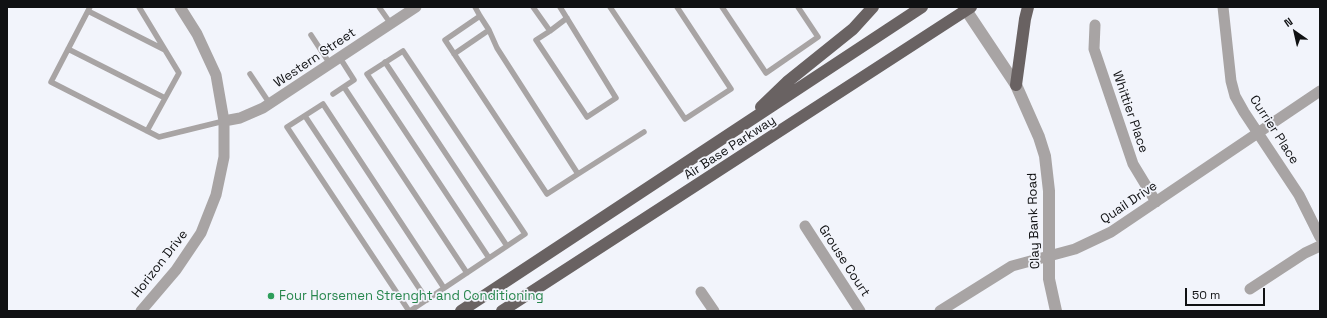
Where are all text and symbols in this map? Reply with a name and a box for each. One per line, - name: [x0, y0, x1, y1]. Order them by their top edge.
- north arrow: [1275, 12, 1315, 52]
- text: N: [1281, 14, 1295, 30]
- street label: Western Street: [271, 25, 359, 91]
- street label: Whittier Place: [1109, 69, 1151, 155]
- street label: Currier Place: [1246, 93, 1302, 167]
- street label: Air Base Parkway: [681, 113, 779, 183]
- street label: Clay Bank Road: [1025, 173, 1043, 269]
- street label: Quail Drive: [1098, 178, 1160, 228]
- street label: Grouse Court: [815, 222, 873, 300]
- street label: Horizon Drive: [129, 227, 191, 301]
- scale bar: [1187, 280, 1267, 306]
- text: 50 m: [1192, 287, 1220, 303]
- place label: Four Horsemen Strenght and Conditioning: [279, 288, 544, 304]
- marker: Four Horsemen Strenght and Conditioning: [266, 291, 276, 301]

